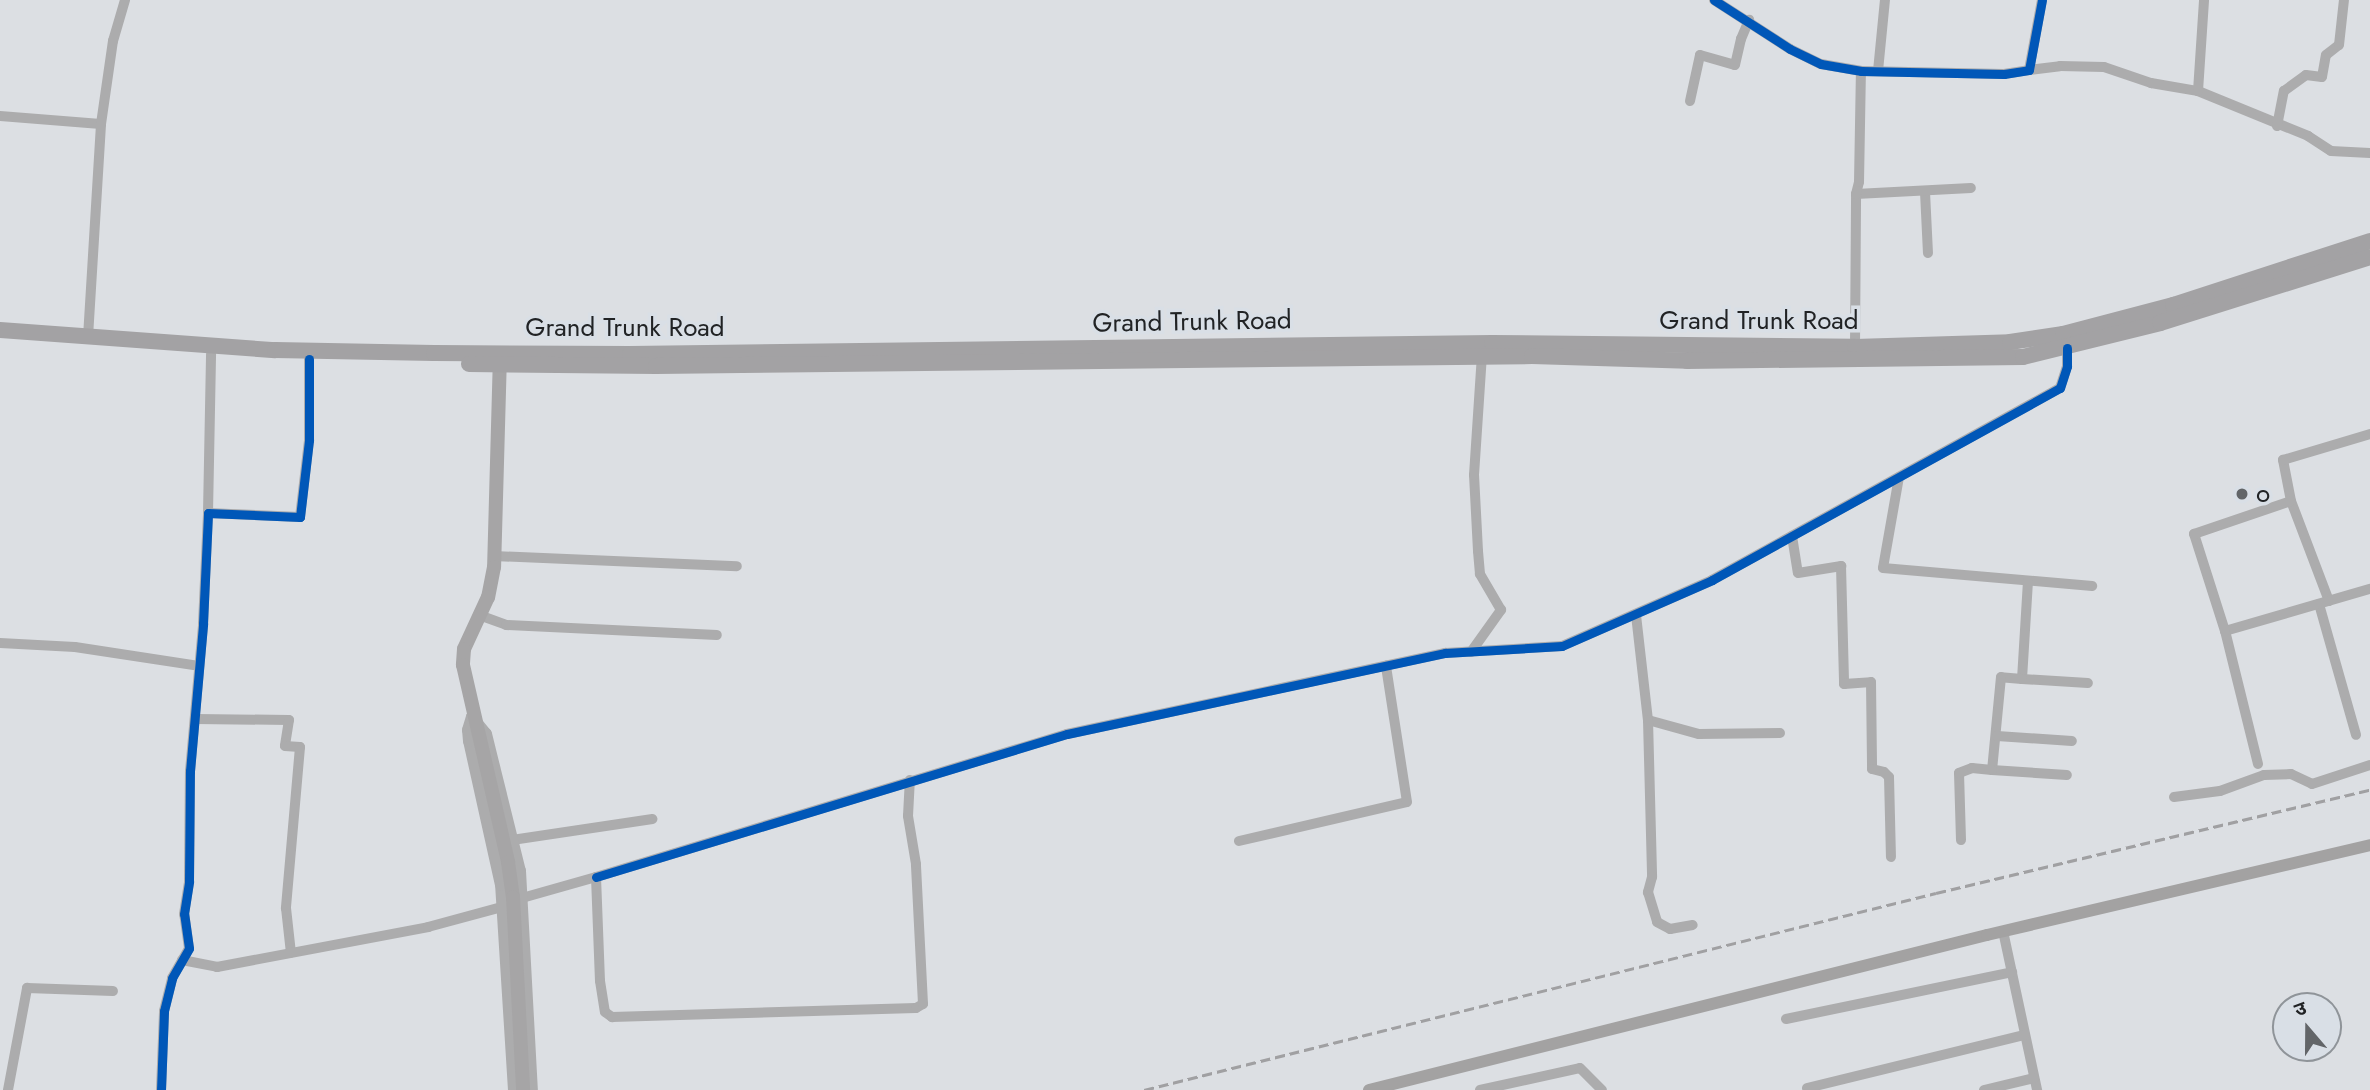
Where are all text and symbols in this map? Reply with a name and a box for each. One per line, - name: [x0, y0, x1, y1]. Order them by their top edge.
- street label: Grand Trunk Road: [1092, 305, 1292, 339]
- street label: Grand Trunk Road: [1659, 305, 1859, 337]
- street label: Grand Trunk Road: [525, 312, 725, 344]
- place label: o: [2256, 478, 2270, 510]
- marker: o: [2234, 486, 2250, 502]
- north arrow: [2272, 992, 2342, 1062]
- text: उ: [2290, 994, 2310, 1023]

